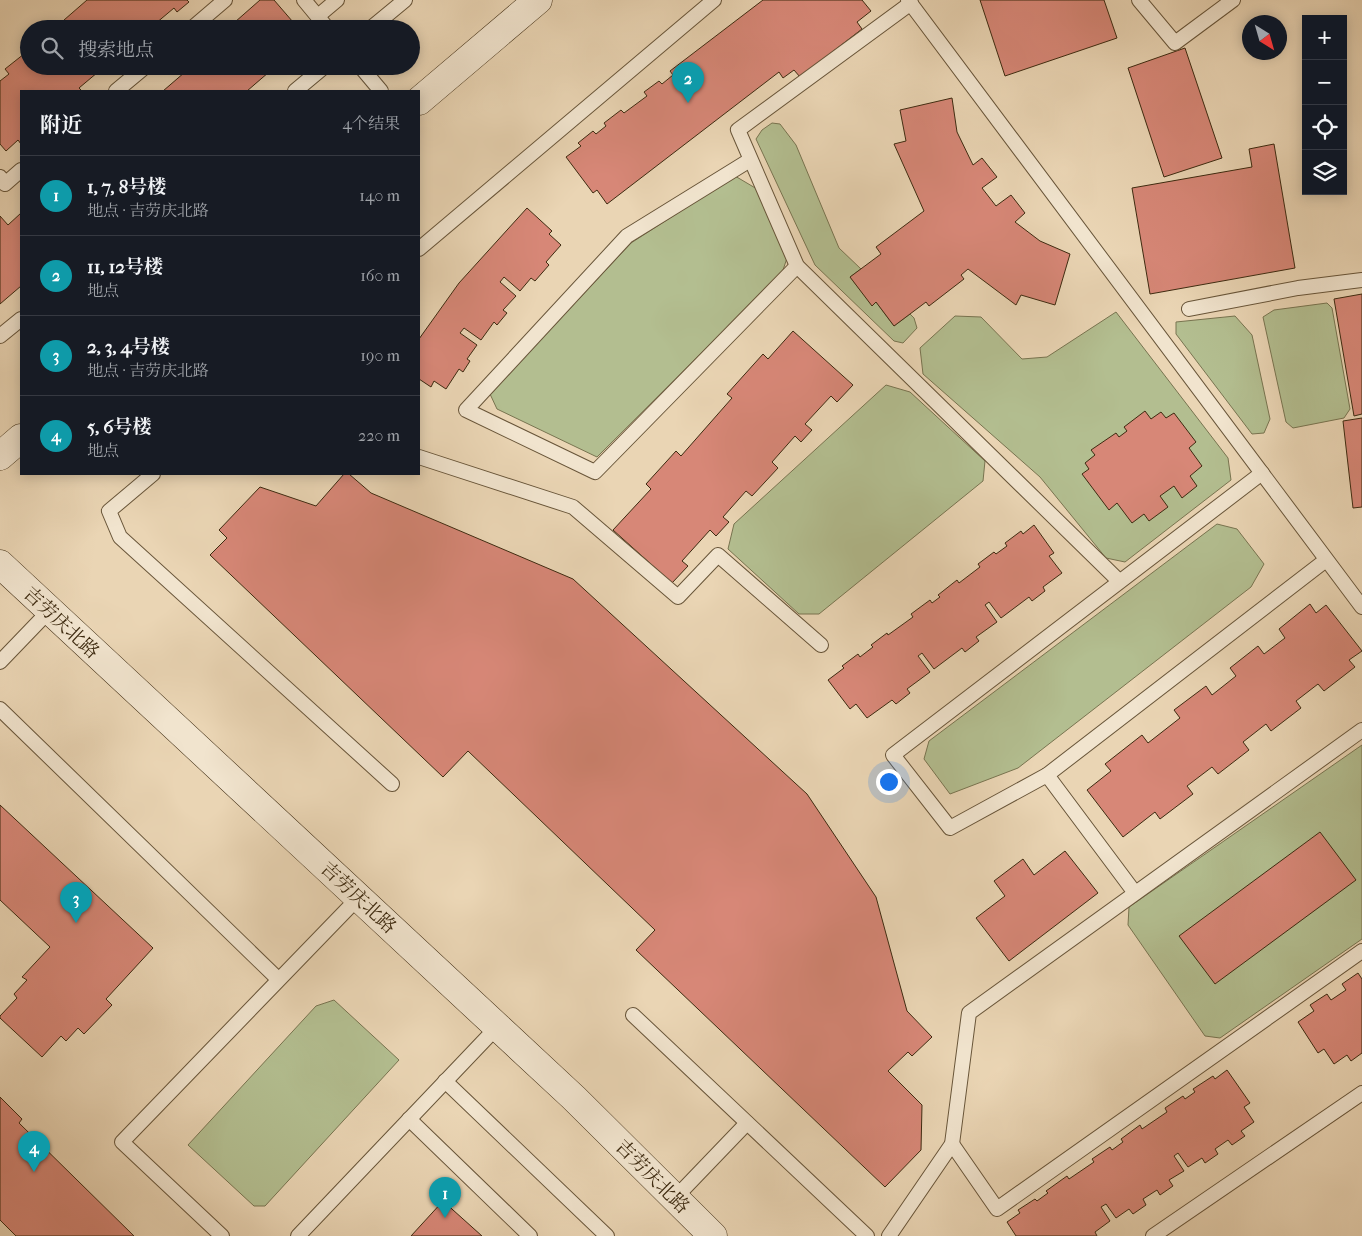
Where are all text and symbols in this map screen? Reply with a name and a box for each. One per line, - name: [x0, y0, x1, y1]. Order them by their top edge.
- north arrow: [1242, 15, 1287, 60]
- map controls: [1302, 15, 1347, 195]
- button: +: [1302, 15, 1347, 60]
- search box: [20, 20, 420, 75]
- icon: search: [38, 34, 66, 62]
- text: 搜索地点: [78, 39, 154, 61]
- button: −: [1302, 60, 1347, 105]
- pin: 2: [672, 62, 704, 103]
- button: locate: [1302, 105, 1347, 150]
- text: 附近: [40, 113, 82, 137]
- text: 4个结果: [343, 114, 400, 133]
- button: layers: [1302, 150, 1347, 195]
- text: 1, 7, 8号楼: [87, 176, 166, 198]
- text: 1: [53, 186, 59, 205]
- text: 140 m: [359, 186, 400, 205]
- text: 地点 · 吉劳庆北路: [87, 201, 209, 220]
- text: 11, 12号楼: [87, 256, 163, 278]
- text: 2: [52, 266, 60, 285]
- text: 160 m: [360, 266, 400, 285]
- text: 地点: [87, 281, 119, 300]
- text: 2, 3, 4号楼: [87, 336, 170, 358]
- text: 3: [53, 346, 59, 365]
- text: 190 m: [360, 346, 400, 365]
- text: 地点 · 吉劳庆北路: [87, 361, 209, 380]
- text: 5, 6号楼: [87, 416, 152, 438]
- text: 4: [51, 426, 61, 445]
- text: 220 m: [358, 426, 400, 445]
- text: 地点: [87, 441, 119, 460]
- street label: 吉劳庆北路: [19, 582, 104, 663]
- your location: [876, 769, 902, 795]
- street label: 吉劳庆北路: [316, 857, 401, 938]
- pin: 3: [60, 882, 92, 923]
- pin: 4: [18, 1131, 50, 1172]
- street label: 吉劳庆北路: [611, 1135, 694, 1218]
- pin: 1: [429, 1177, 461, 1218]

